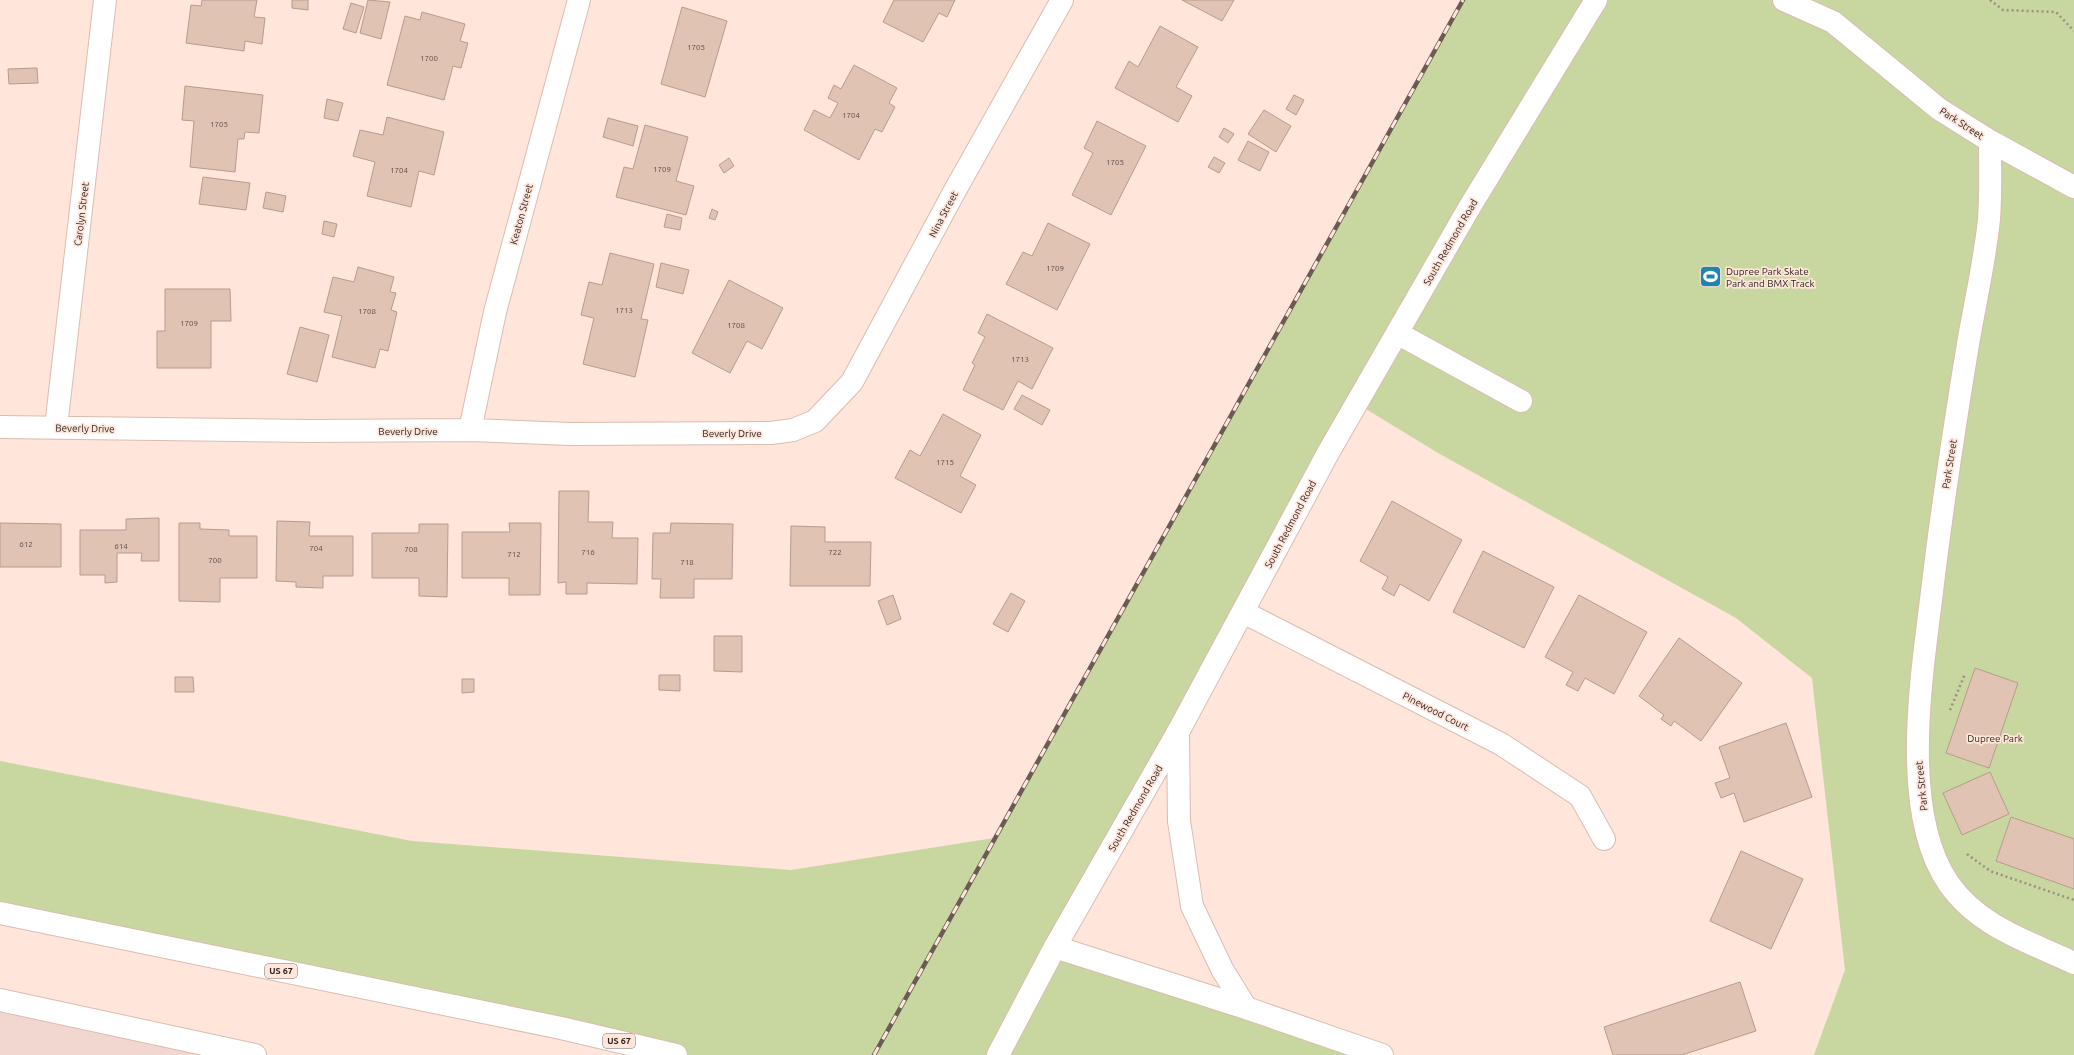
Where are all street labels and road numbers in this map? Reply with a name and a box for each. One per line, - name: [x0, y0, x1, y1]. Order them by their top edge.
- street label: Park Street: [1938, 105, 1986, 142]
- street label: Carolyn Street: [72, 181, 91, 247]
- street label: Keaton Street: [508, 183, 535, 246]
- street label: Nina Street: [927, 189, 960, 239]
- street label: South Redmond Road: [1421, 197, 1480, 287]
- street label: Beverly Drive: [55, 422, 115, 435]
- street label: Beverly Drive: [378, 426, 438, 437]
- street label: Beverly Drive: [702, 428, 762, 439]
- street label: Park Street: [1940, 438, 1959, 490]
- street label: South Redmond Road: [1263, 478, 1318, 570]
- street label: Pinewood Court: [1401, 690, 1471, 733]
- street label: Park Street: [1913, 760, 1930, 811]
- street label: South Redmond Road: [1106, 763, 1165, 853]
- road number: US 67: [265, 964, 297, 978]
- road number: US 67: [603, 1034, 635, 1048]

